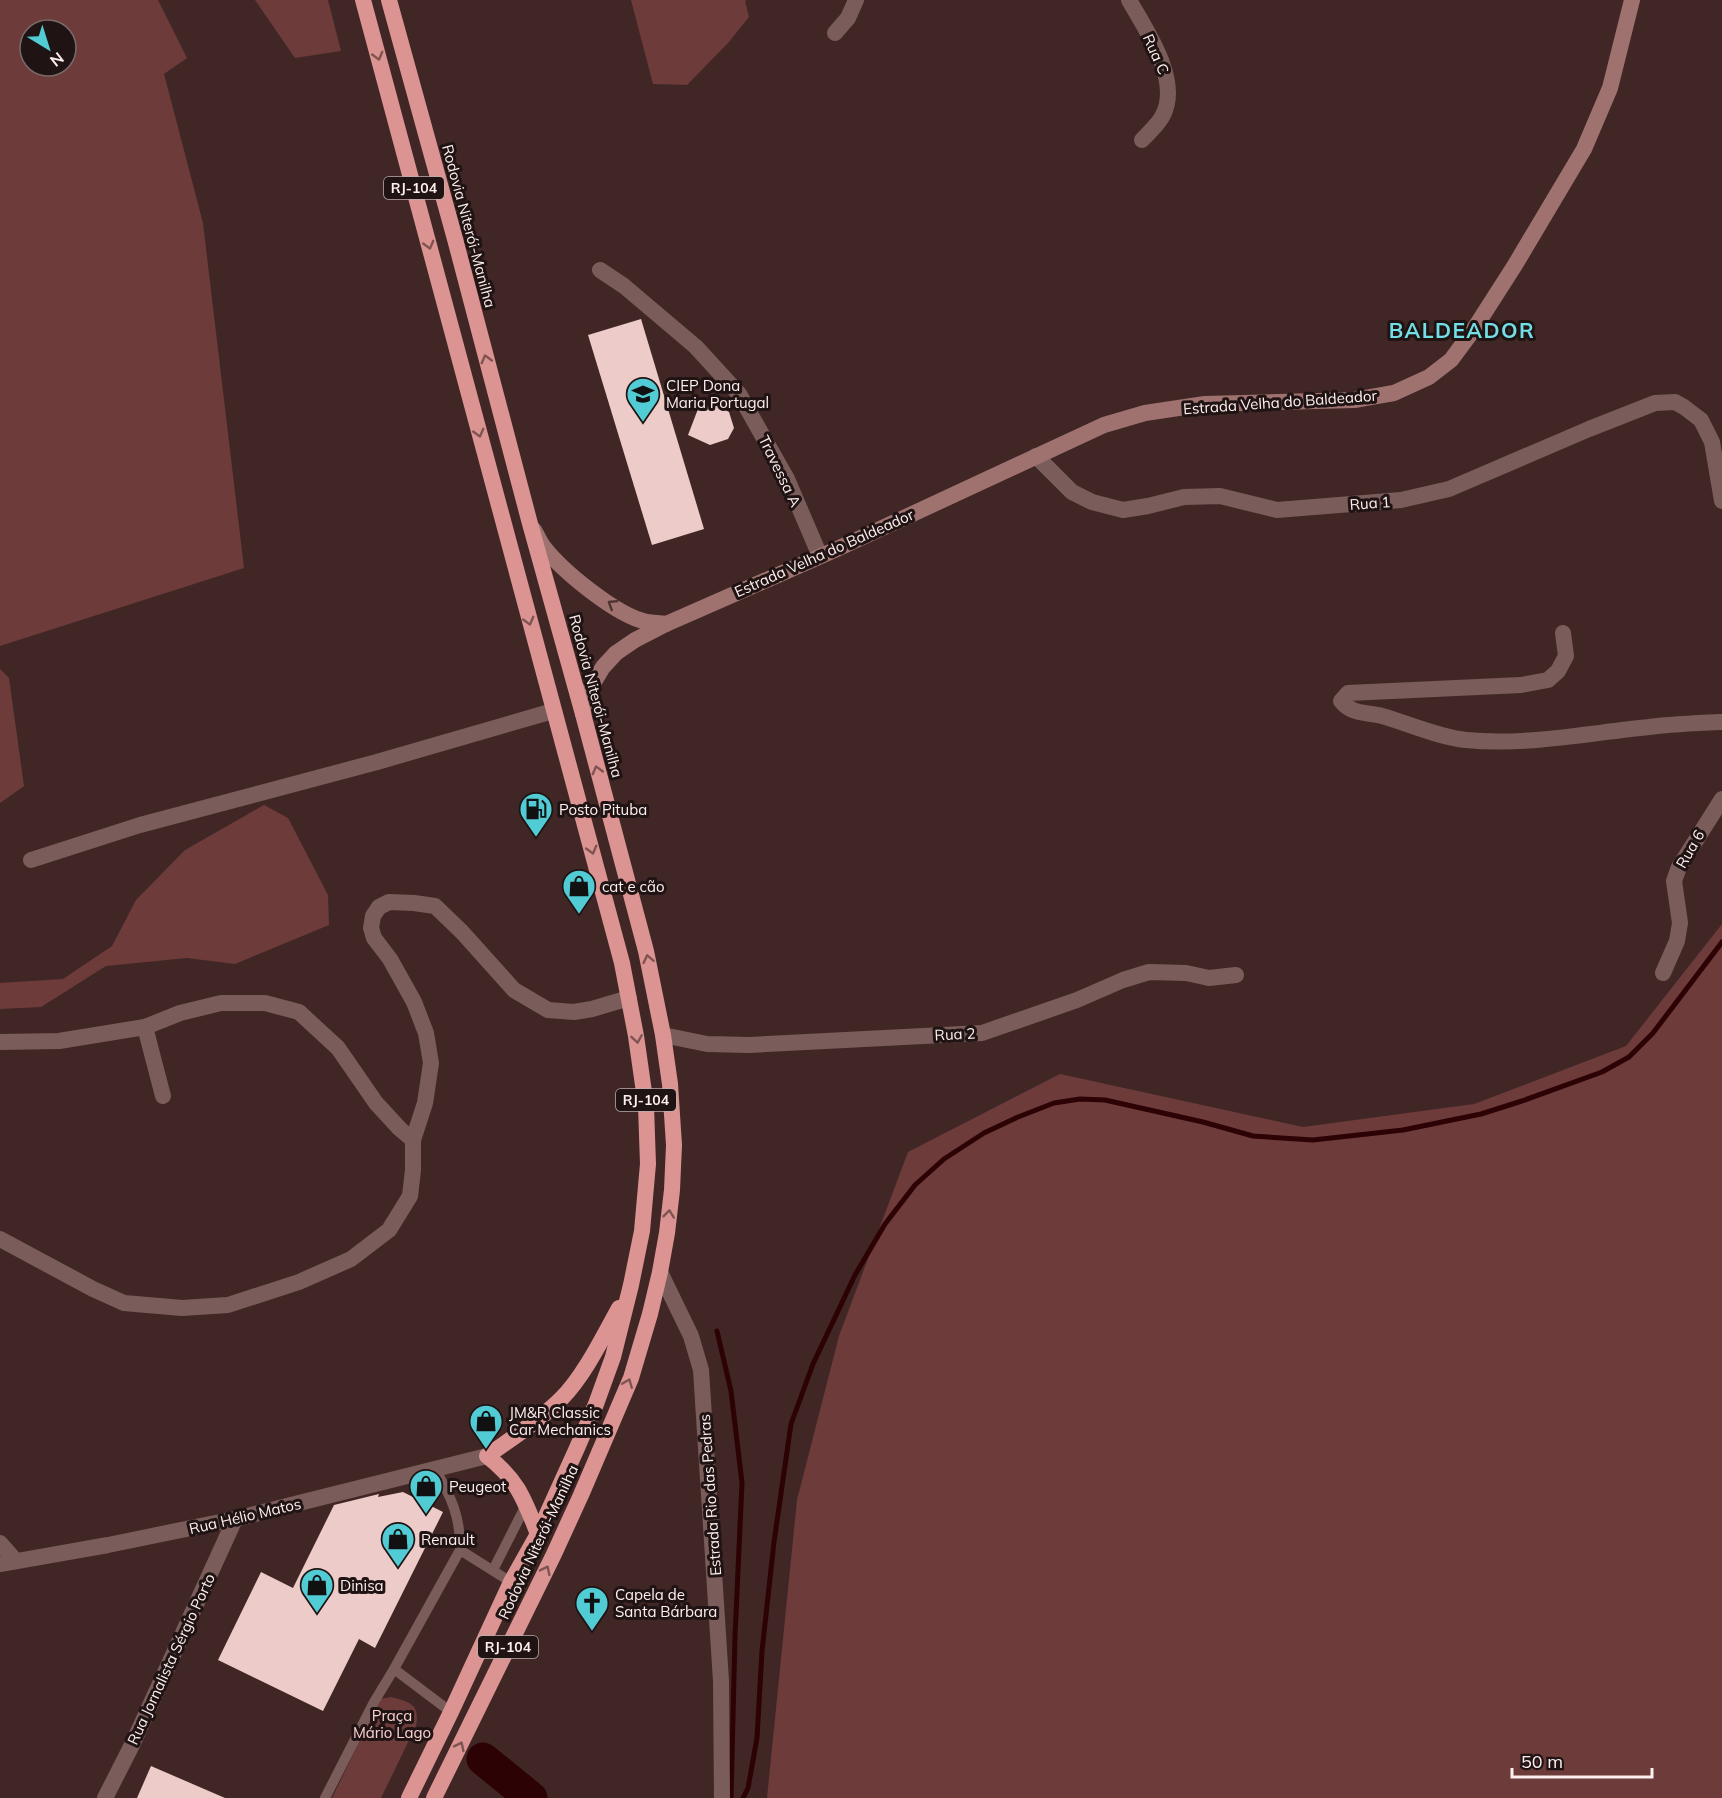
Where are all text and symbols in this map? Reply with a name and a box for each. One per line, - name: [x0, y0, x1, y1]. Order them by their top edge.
- north arrow: [18, 18, 78, 78]
- street label: Rua C: [1139, 31, 1173, 77]
- text: N: [46, 48, 68, 71]
- one-way arrow: [371, 51, 383, 61]
- street label: Rodovia Niterói-Manilha: [438, 142, 500, 310]
- road number: RJ-104: [384, 177, 444, 199]
- one-way arrow: [422, 239, 434, 250]
- district label: BALDEADOR: [1389, 317, 1535, 343]
- one-way arrow: [481, 354, 494, 364]
- school or university icon: CIEP Dona Maria Portugal: [625, 376, 661, 423]
- place label: CIEP Dona Maria Portugal: [666, 376, 769, 412]
- street label: Estrada Velha do Baldeador: [1183, 386, 1378, 418]
- one-way arrow: [472, 427, 484, 438]
- street label: Travessa A: [755, 432, 805, 510]
- street label: Rua 1: [1349, 492, 1391, 514]
- street label: Estrada Velha do Baldeador: [731, 505, 917, 601]
- one-way arrow: [608, 600, 618, 612]
- street label: Rodovia Niterói-Manilha: [565, 612, 627, 780]
- one-way arrow: [522, 615, 534, 626]
- one-way arrow: [592, 765, 605, 775]
- fuel station icon: Posto Pituba: [518, 791, 554, 838]
- place label: Posto Pituba: [559, 800, 647, 819]
- street label: Rua 6: [1672, 827, 1708, 871]
- one-way arrow: [585, 844, 597, 855]
- shop icon: cat e cão: [561, 868, 597, 915]
- place label: cat e cão: [602, 877, 665, 896]
- one-way arrow: [642, 954, 655, 964]
- street label: Rua 2: [934, 1023, 976, 1045]
- one-way arrow: [630, 1035, 642, 1044]
- road number: RJ-104: [616, 1089, 676, 1111]
- one-way arrow: [663, 1210, 675, 1219]
- one-way arrow: [621, 1379, 633, 1390]
- shop icon: JM&R Classic Car Mechanics: [468, 1403, 504, 1450]
- place label: JM&R Classic Car Mechanics: [509, 1403, 611, 1439]
- street label: Estrada Rio das Pedras: [695, 1414, 725, 1576]
- street label: Rodovia Niterói-Manilha: [494, 1462, 582, 1622]
- shop icon: Peugeot: [408, 1468, 444, 1515]
- place label: Peugeot: [449, 1477, 506, 1496]
- street label: Rua Hélio Matos: [187, 1494, 303, 1538]
- shop icon: Renault: [380, 1521, 416, 1568]
- place label: Renault: [421, 1530, 475, 1549]
- one-way arrow: [538, 1566, 550, 1577]
- shop icon: Dinisa: [299, 1567, 335, 1614]
- street label: Rua Jornalista Sérgio Porto: [123, 1570, 219, 1748]
- place label: Dinisa: [340, 1576, 384, 1595]
- church icon: Capela de Santa Bárbara: [574, 1585, 610, 1632]
- place label: Capela de Santa Bárbara: [615, 1585, 717, 1621]
- road number: RJ-104: [478, 1636, 538, 1658]
- park label: Praça Mário Lago: [353, 1706, 431, 1742]
- one-way arrow: [453, 1741, 464, 1752]
- scale bar: [1512, 1741, 1652, 1779]
- text: 50 m: [1521, 1750, 1563, 1773]

